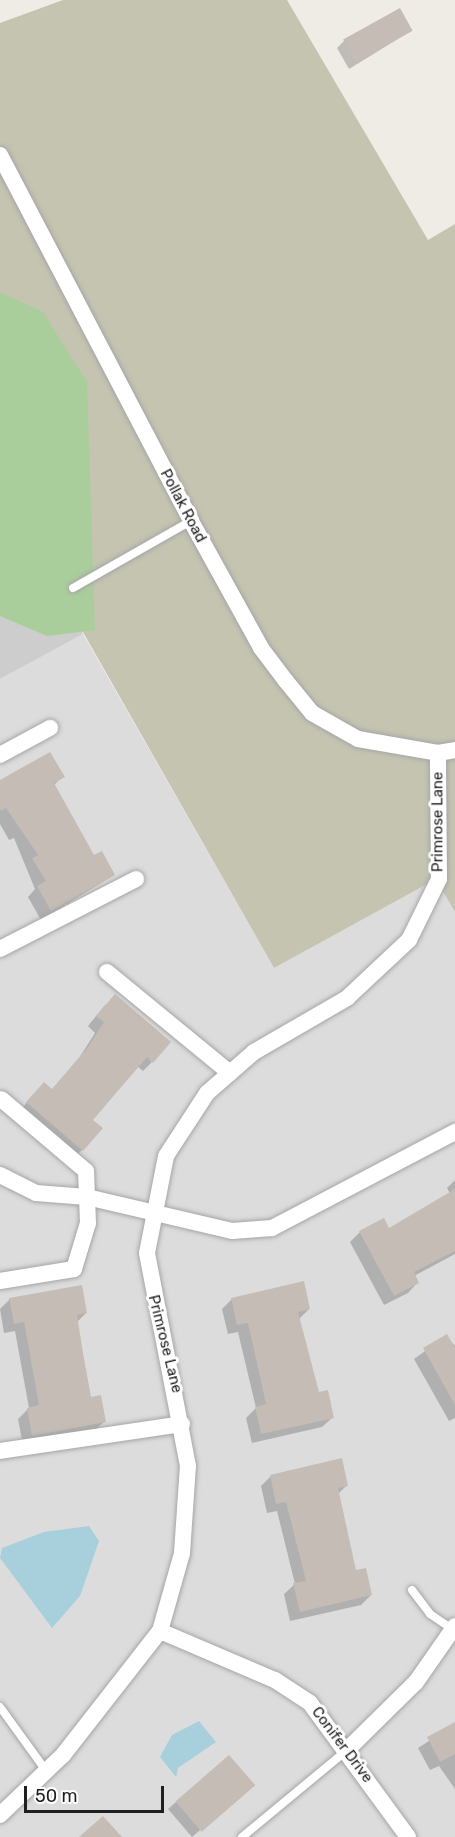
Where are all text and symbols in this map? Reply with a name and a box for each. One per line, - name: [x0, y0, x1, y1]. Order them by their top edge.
- street label: Pollak Road: [156, 466, 210, 546]
- street label: Primrose Lane: [429, 772, 447, 872]
- street label: Primrose Lane: [144, 1293, 186, 1395]
- street label: Conifer Drive: [307, 1703, 377, 1787]
- scale bar: [27, 1774, 166, 1812]
- text: 50 m: [35, 1785, 78, 1807]

